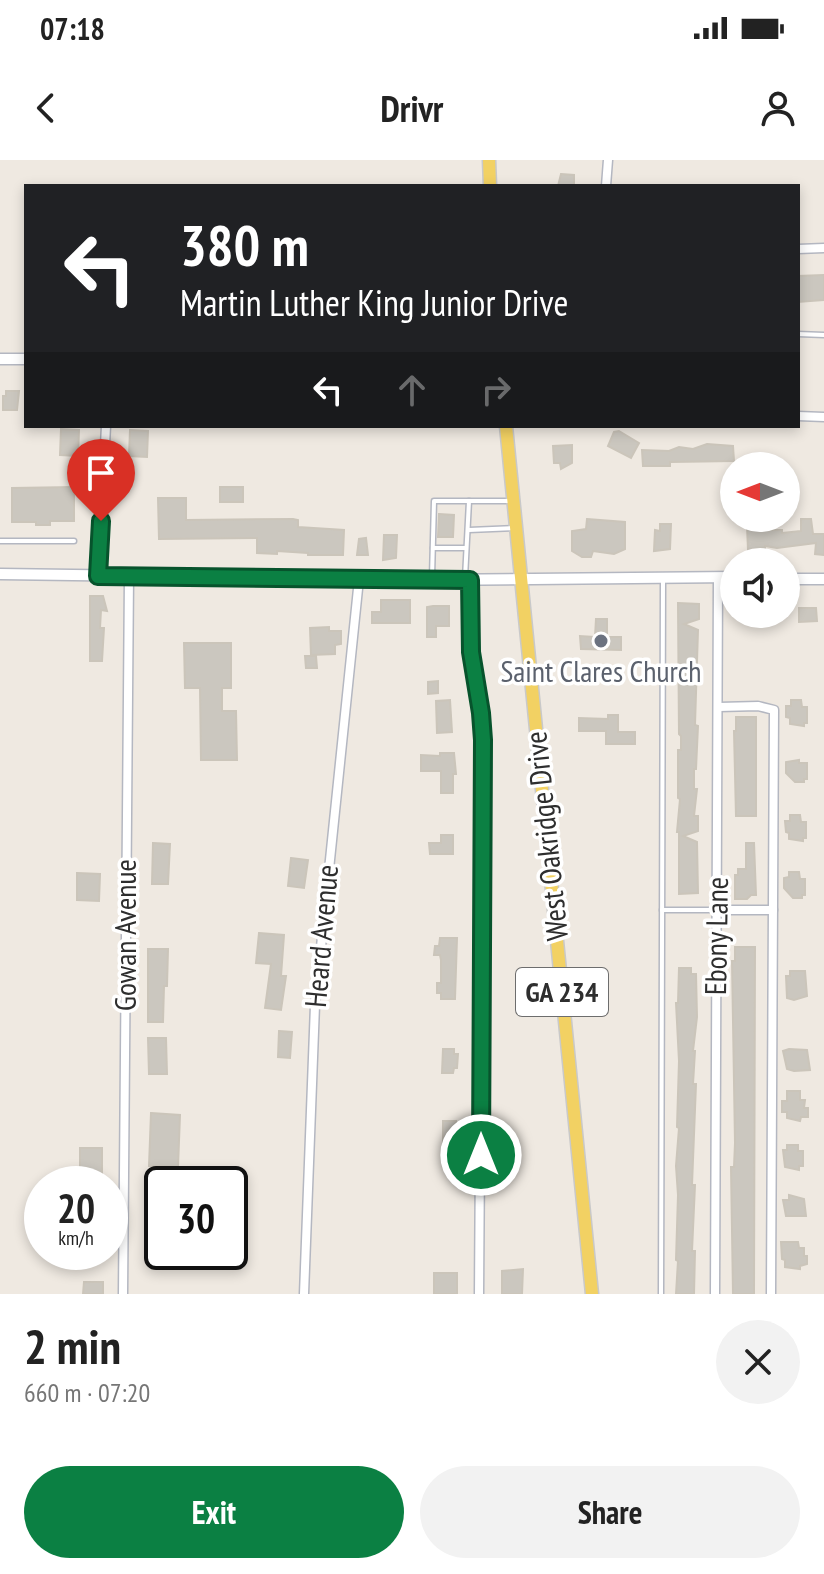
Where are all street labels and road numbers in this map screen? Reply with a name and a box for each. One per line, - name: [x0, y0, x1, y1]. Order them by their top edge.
- street label: West Oakridge Drive: [515, 730, 576, 943]
- street label: Gowan Avenue: [105, 859, 144, 1011]
- street label: Heard Avenue: [295, 863, 346, 1009]
- street label: Ebony Lane: [695, 876, 736, 996]
- road number: GA 234: [516, 968, 608, 1016]

